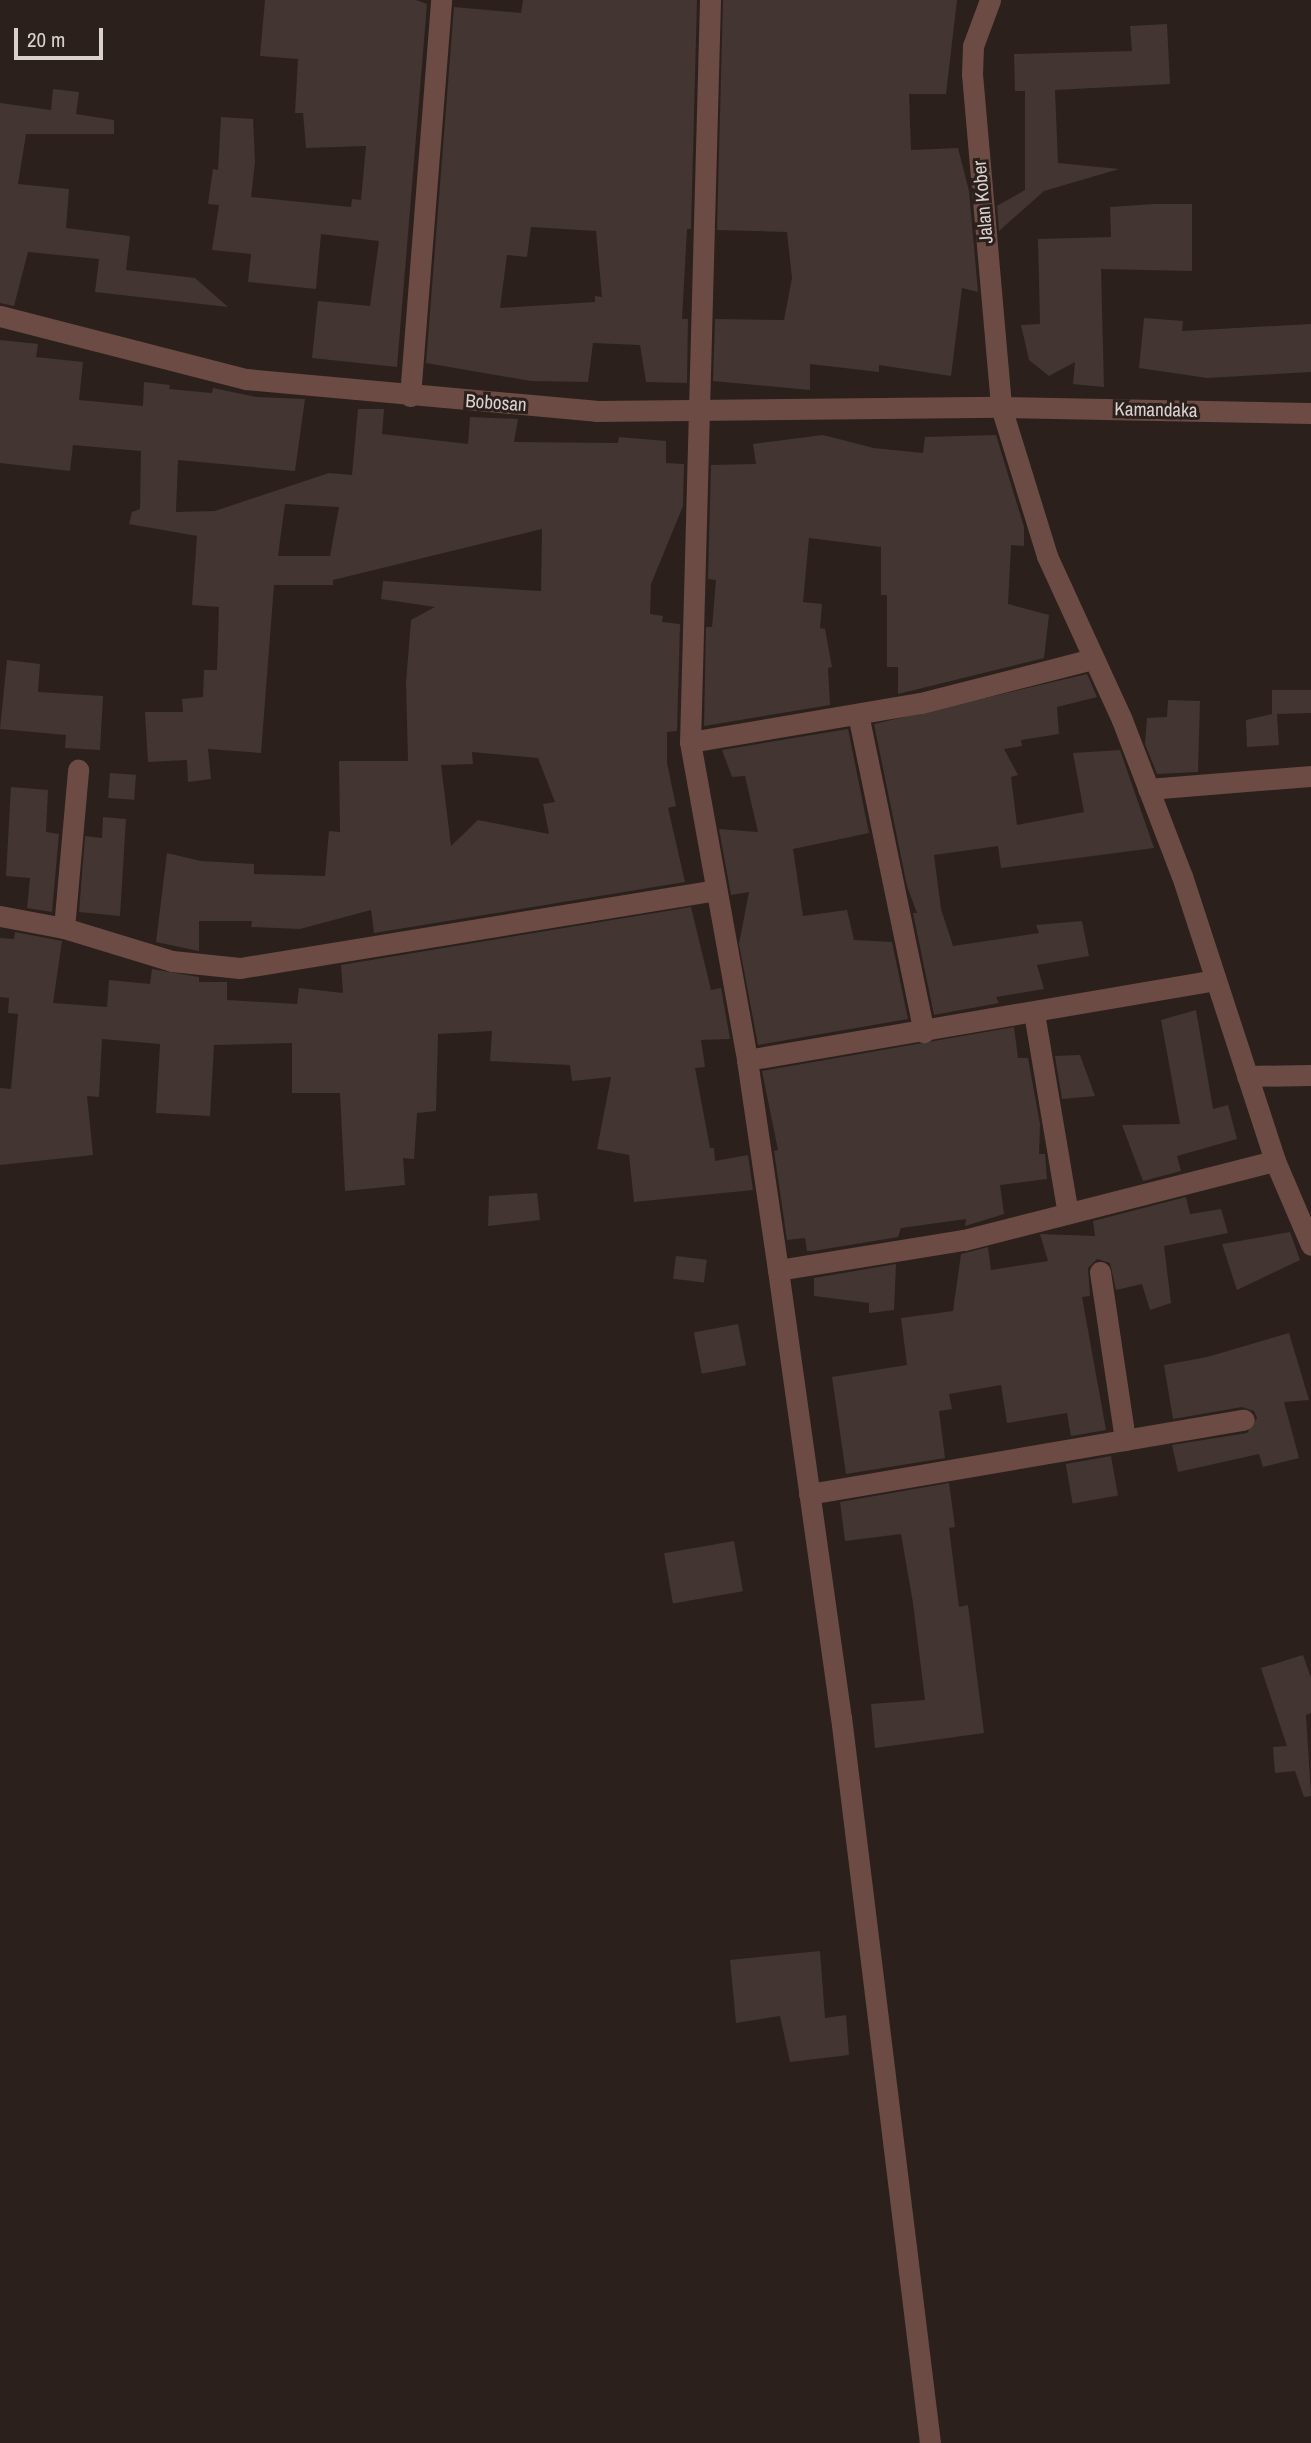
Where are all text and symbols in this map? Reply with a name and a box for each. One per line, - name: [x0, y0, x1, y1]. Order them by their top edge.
- scale bar: [18, 14, 107, 58]
- text: 20 m: [27, 25, 65, 54]
- street label: Jalan Kober: [968, 160, 998, 244]
- street label: Bobosan: [465, 389, 527, 417]
- street label: Kamandaka: [1114, 398, 1198, 422]

